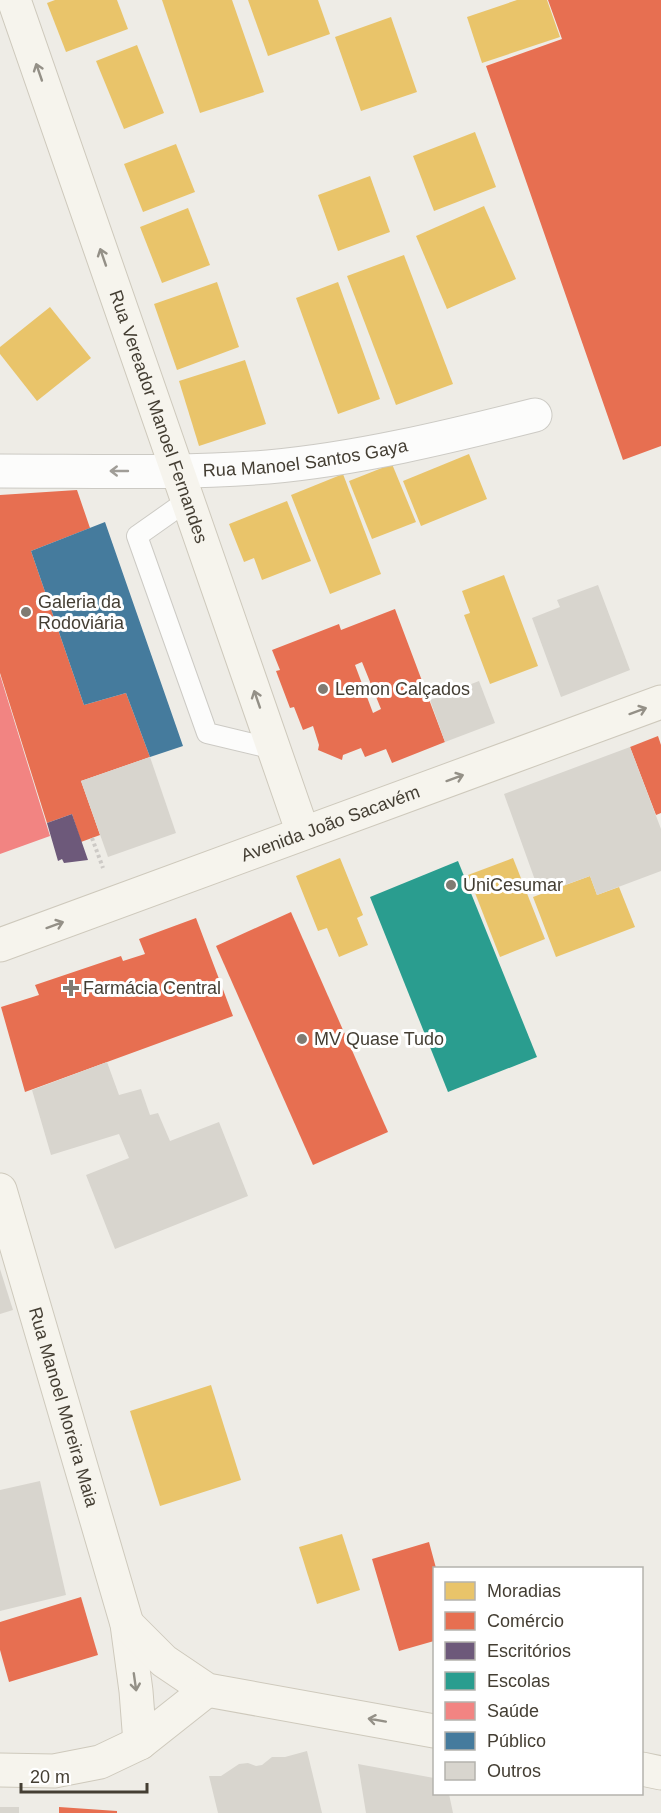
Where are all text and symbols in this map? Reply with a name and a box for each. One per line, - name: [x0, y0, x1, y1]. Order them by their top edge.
- one-way arrow: [33, 63, 44, 82]
- one-way arrow: [97, 248, 108, 267]
- street label: Rua Vereador Manoel Fernandes: [105, 288, 212, 546]
- street label: Rua Manoel Santos Gaya: [202, 435, 410, 481]
- one-way arrow: [109, 465, 129, 477]
- place label: Galeria da Rodoviária: [38, 592, 125, 633]
- marker: Galeria da Rodoviária: [19, 605, 33, 619]
- place label: Lemon Calçados: [335, 679, 470, 699]
- marker: Lemon Calçados: [316, 682, 330, 696]
- one-way arrow: [250, 690, 261, 709]
- one-way arrow: [628, 705, 647, 716]
- one-way arrow: [445, 772, 464, 783]
- street label: Avenida João Sacavém: [238, 782, 422, 866]
- place label: UniCesumar: [463, 875, 563, 895]
- marker: UniCesumar: [444, 878, 458, 892]
- one-way arrow: [45, 919, 64, 930]
- place label: Farmácia Central: [83, 978, 221, 998]
- marker: Farmácia Central: [64, 981, 78, 995]
- place label: MV Quase Tudo: [314, 1029, 444, 1049]
- marker: MV Quase Tudo: [295, 1032, 309, 1046]
- street label: Rua Manoel Moreira Maia: [25, 1305, 102, 1510]
- legend: [433, 1567, 643, 1795]
- text: Moradias: [487, 1581, 561, 1601]
- text: Comércio: [487, 1611, 564, 1631]
- text: Escritórios: [487, 1641, 571, 1661]
- text: Escolas: [487, 1671, 550, 1691]
- one-way arrow: [129, 1672, 140, 1692]
- text: Saúde: [487, 1701, 539, 1721]
- one-way arrow: [368, 1714, 387, 1725]
- text: Público: [487, 1731, 546, 1751]
- scale bar: [21, 1756, 147, 1794]
- text: Outros: [487, 1761, 541, 1781]
- text: 20 m: [30, 1767, 70, 1787]

